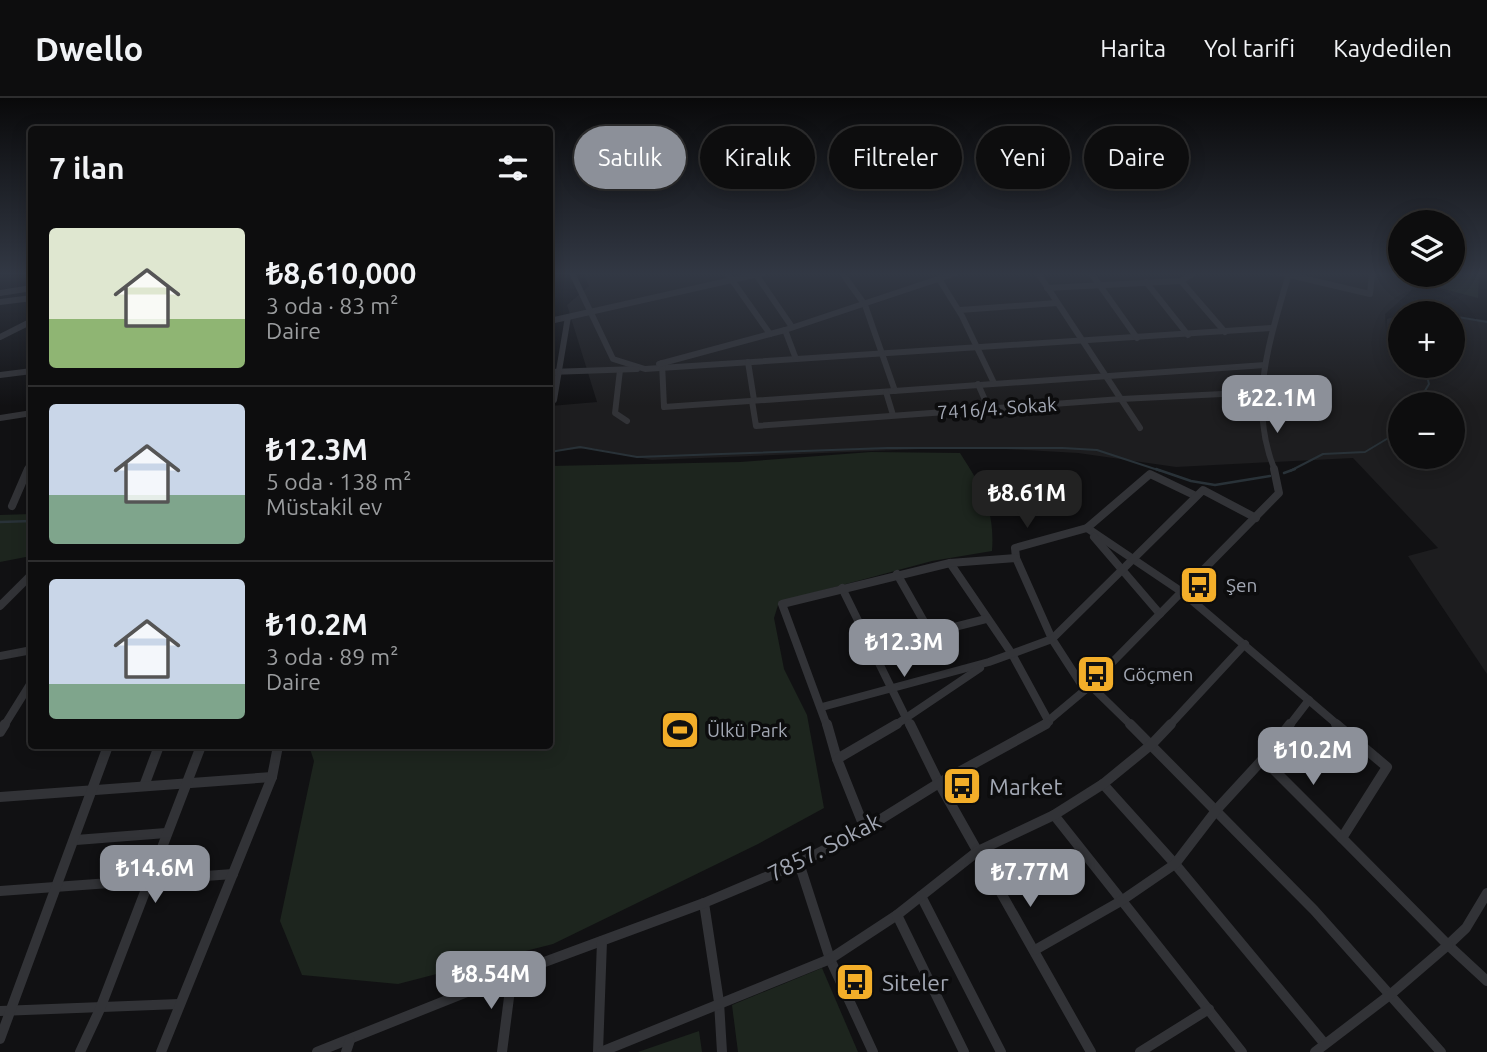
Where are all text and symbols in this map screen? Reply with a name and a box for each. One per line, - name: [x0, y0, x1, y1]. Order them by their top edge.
- text: Dwello: [35, 30, 143, 67]
- text: Harita: [1100, 35, 1166, 62]
- text: Yol tarifi: [1204, 35, 1295, 62]
- text: Kaydedilen: [1333, 35, 1452, 62]
- chip: Satılık: [574, 126, 686, 189]
- chip: Kiralık: [700, 126, 815, 189]
- chip: Filtreler: [829, 126, 962, 189]
- chip: Yeni: [976, 126, 1070, 189]
- chip: Daire: [1084, 126, 1189, 189]
- icon: filters: [494, 149, 532, 187]
- text: 7 ilan: [49, 151, 125, 185]
- map controls: [1388, 210, 1465, 469]
- button: layers: [1388, 210, 1465, 287]
- icon: home: [105, 256, 189, 340]
- text: ₺8,610,000: [266, 256, 416, 290]
- text: 3 oda · 83 m²: [266, 293, 398, 318]
- button: +: [1388, 301, 1465, 378]
- text: Daire: [266, 318, 321, 343]
- pin: ₺22.1M: [1220, 376, 1334, 435]
- text: ₺22.1M: [1238, 385, 1316, 410]
- button: −: [1388, 392, 1465, 469]
- street label: 7416/4. Sokak: [937, 393, 1058, 423]
- icon: home: [105, 432, 189, 516]
- text: ₺12.3M: [266, 432, 368, 466]
- text: 5 oda · 138 m²: [266, 469, 411, 494]
- pin: ₺8.61M: [970, 470, 1084, 530]
- text: ₺8.61M: [988, 480, 1066, 505]
- text: Müstakil ev: [266, 494, 382, 519]
- bus stop icon: Şen: [1178, 564, 1220, 606]
- place label: Şen: [1226, 574, 1257, 596]
- icon: home: [105, 607, 189, 691]
- text: ₺10.2M: [266, 607, 368, 641]
- pin: ₺12.3M: [847, 620, 961, 679]
- text: ₺12.3M: [865, 629, 943, 654]
- text: 3 oda · 89 m²: [266, 644, 398, 669]
- bus stop icon: Göçmen: [1075, 653, 1117, 695]
- place label: Göçmen: [1123, 663, 1193, 685]
- text: Daire: [266, 669, 321, 694]
- sports icon: Ülkü Park: [659, 709, 701, 751]
- place label: Ülkü Park: [707, 719, 788, 741]
- pin: ₺10.2M: [1256, 728, 1370, 787]
- text: ₺10.2M: [1274, 737, 1352, 762]
- bus stop icon: Market: [941, 765, 983, 807]
- place label: Market: [989, 774, 1063, 799]
- street label: 7857. Sokak: [763, 808, 885, 886]
- pin: ₺14.6M: [98, 846, 212, 905]
- pin: ₺7.77M: [973, 850, 1087, 909]
- text: ₺14.6M: [116, 855, 194, 880]
- text: ₺7.77M: [991, 859, 1069, 884]
- pin: ₺8.54M: [434, 951, 548, 1011]
- text: ₺8.54M: [452, 961, 530, 986]
- bus stop icon: Siteler: [834, 961, 876, 1003]
- place label: Siteler: [882, 970, 949, 995]

